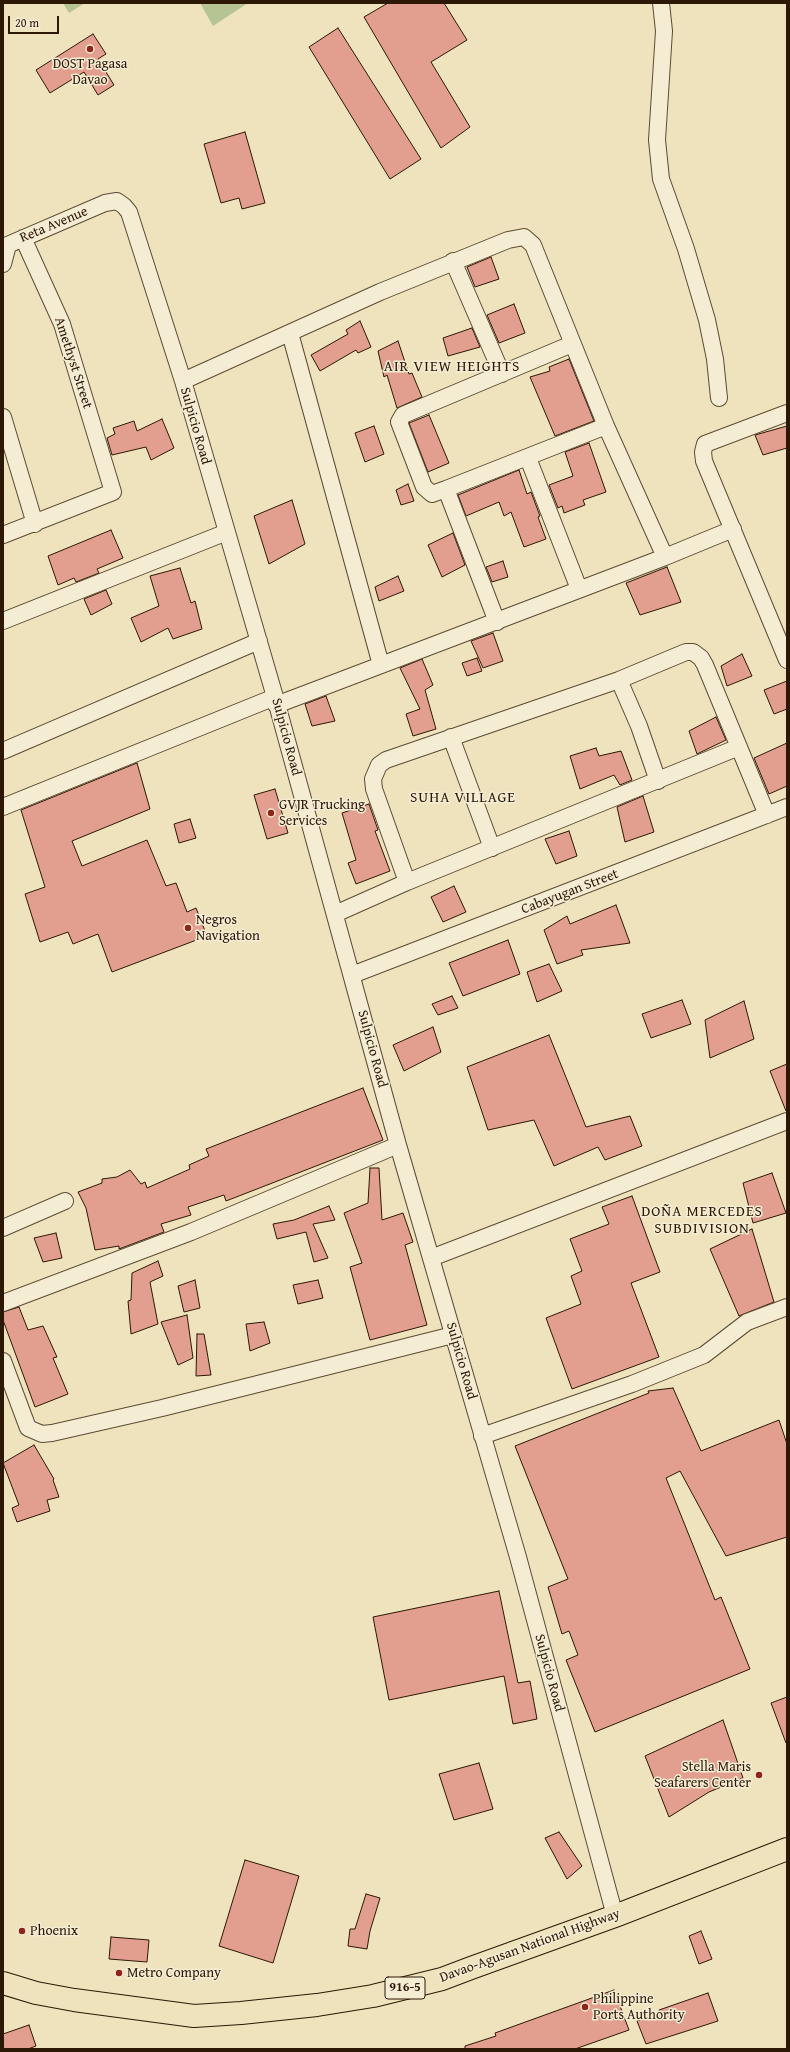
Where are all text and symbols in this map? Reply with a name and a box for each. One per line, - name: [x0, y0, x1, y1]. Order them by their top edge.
- scale bar: [10, 8, 61, 34]
- text: 20 m: [15, 14, 39, 31]
- marker: DOST Pagasa Davao: [85, 44, 95, 54]
- place label: DOST Pagasa Davao: [53, 56, 127, 88]
- street label: Reta Avenue: [17, 203, 91, 247]
- street label: Amethyst Street: [50, 315, 96, 411]
- district label: AIR VIEW HEIGHTS: [384, 358, 520, 376]
- street label: Sulpicio Road: [176, 385, 214, 467]
- street label: Sulpicio Road: [268, 696, 304, 778]
- district label: SUHA VILLAGE: [410, 789, 516, 807]
- place label: GVJR Trucking Services: [279, 797, 365, 830]
- marker: GVJR Trucking Services: [266, 808, 276, 818]
- street label: Cabayugan Street: [519, 866, 621, 918]
- place label: Negros Navigation: [196, 912, 260, 944]
- marker: Negros Navigation: [183, 923, 193, 933]
- street label: Sulpicio Road: [354, 1008, 390, 1090]
- district label: DOÑA MERCEDES SUBDIVISION: [641, 1203, 763, 1238]
- street label: Sulpicio Road: [442, 1320, 480, 1402]
- street label: Sulpicio Road: [531, 1632, 567, 1714]
- place label: Stella Maris Seafarers Center: [654, 1759, 751, 1792]
- marker: Stella Maris Seafarers Center: [754, 1770, 764, 1780]
- street label: Davao-Agusan National Highway: [437, 1905, 623, 1987]
- place label: Phoenix: [30, 1923, 78, 1939]
- marker: Phoenix: [17, 1926, 27, 1936]
- place label: Metro Company: [127, 1965, 221, 1981]
- marker: Metro Company: [114, 1968, 124, 1978]
- road number: 916-5: [385, 1977, 425, 1999]
- place label: Philippine Ports Authority: [593, 1991, 685, 2024]
- marker: Philippine Ports Authority: [580, 2002, 590, 2012]

